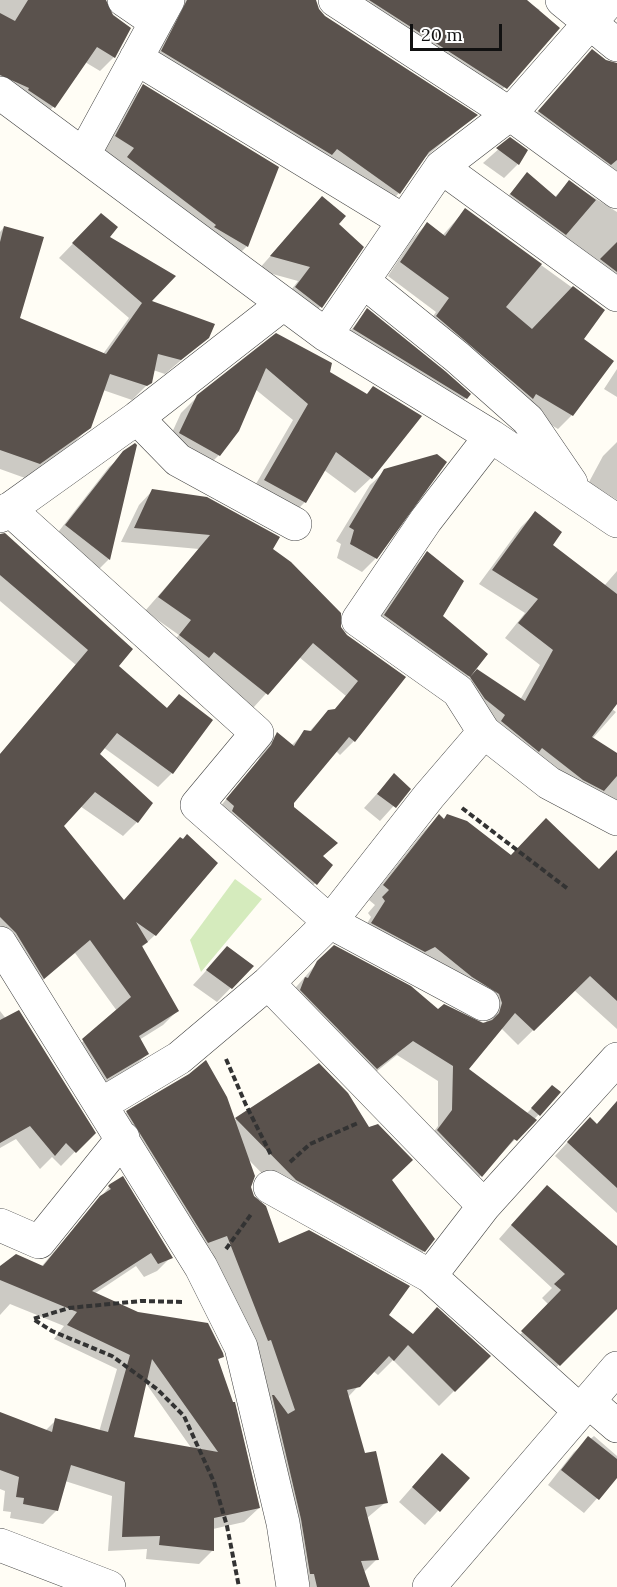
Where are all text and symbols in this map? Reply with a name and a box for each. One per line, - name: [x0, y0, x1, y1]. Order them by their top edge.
- scale bar: [413, 12, 504, 50]
- text: 20 m: [421, 23, 463, 46]

